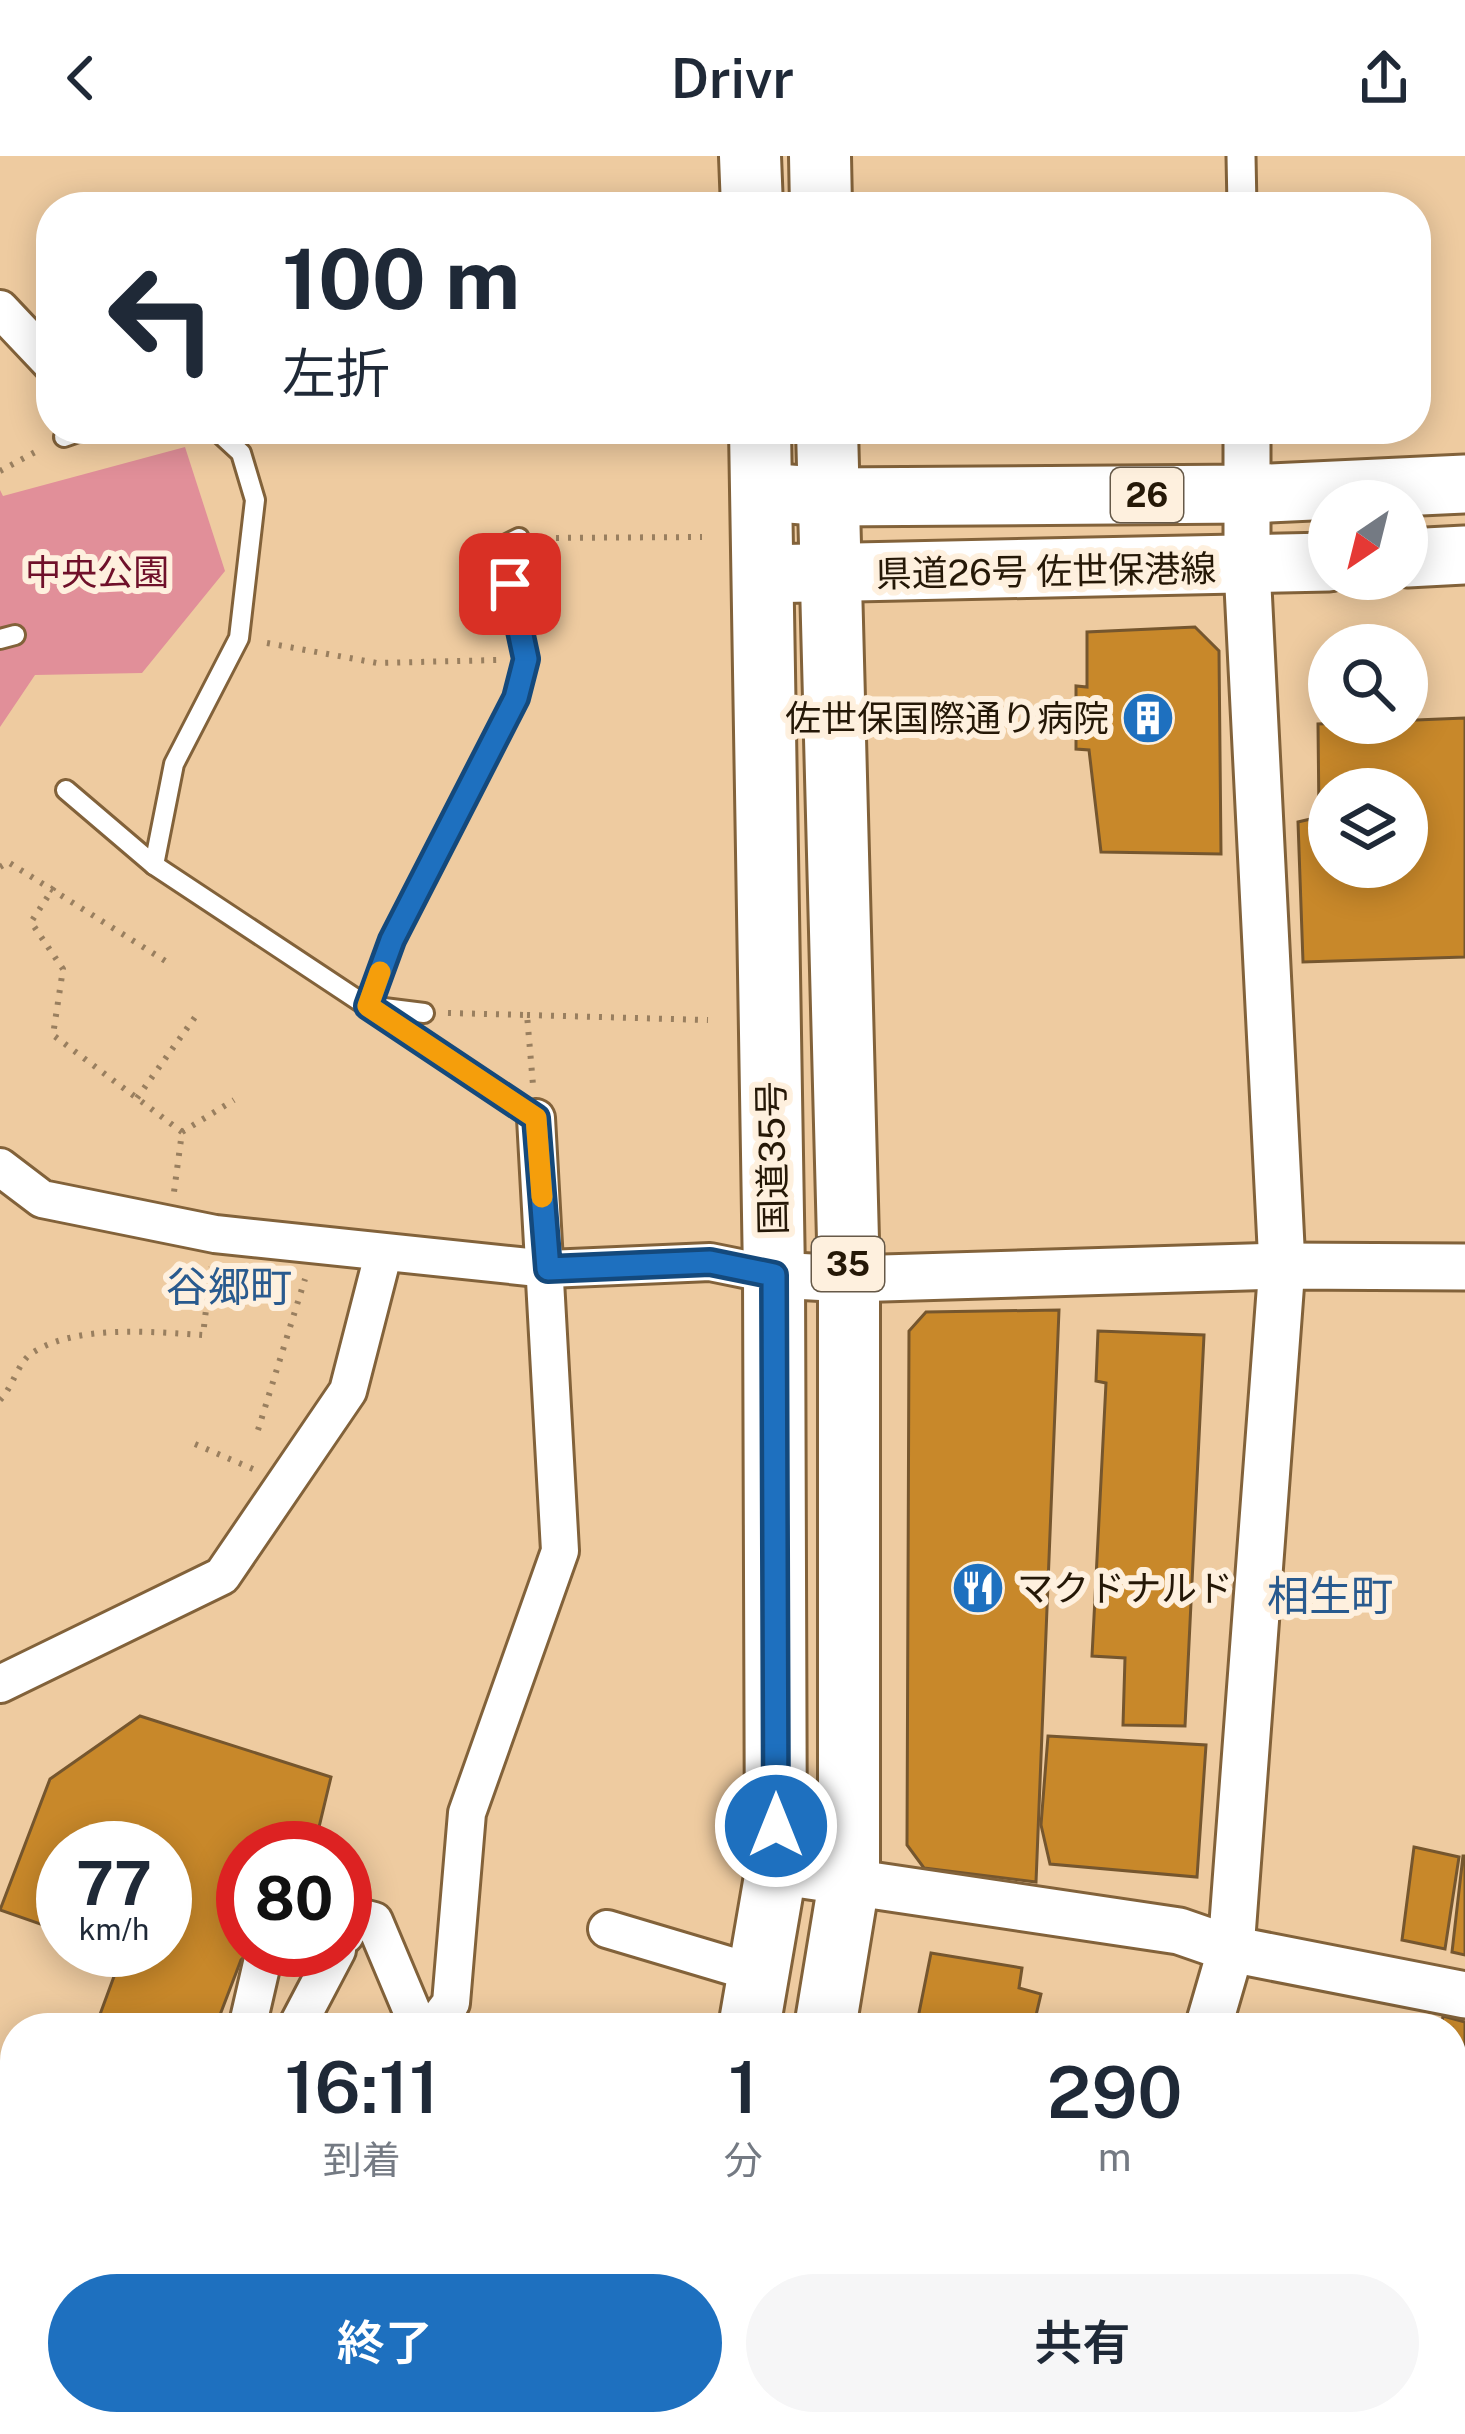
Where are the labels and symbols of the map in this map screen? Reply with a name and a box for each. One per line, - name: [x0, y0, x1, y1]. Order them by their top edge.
- road number: 26: [1111, 468, 1183, 522]
- north arrow: [1308, 480, 1428, 600]
- pin: [459, 533, 561, 635]
- street label: 県道26号 佐世保港線: [875, 547, 1217, 595]
- park label: 中央公園: [25, 551, 169, 593]
- building icon: 佐世保国際通り病院: [1120, 690, 1176, 746]
- place label: 佐世保国際通り病院: [785, 697, 1109, 739]
- street label: 国道35号: [750, 1081, 794, 1235]
- road number: 35: [812, 1237, 884, 1291]
- district label: 谷郷町: [166, 1262, 292, 1311]
- restaurant icon: マクドナルド: [950, 1560, 1006, 1616]
- place label: マクドナルド: [1017, 1567, 1233, 1609]
- district label: 相生町: [1267, 1571, 1393, 1620]
- position arrow: [713, 1763, 839, 1889]
- speed limit sign: 80: [216, 1821, 372, 1977]

